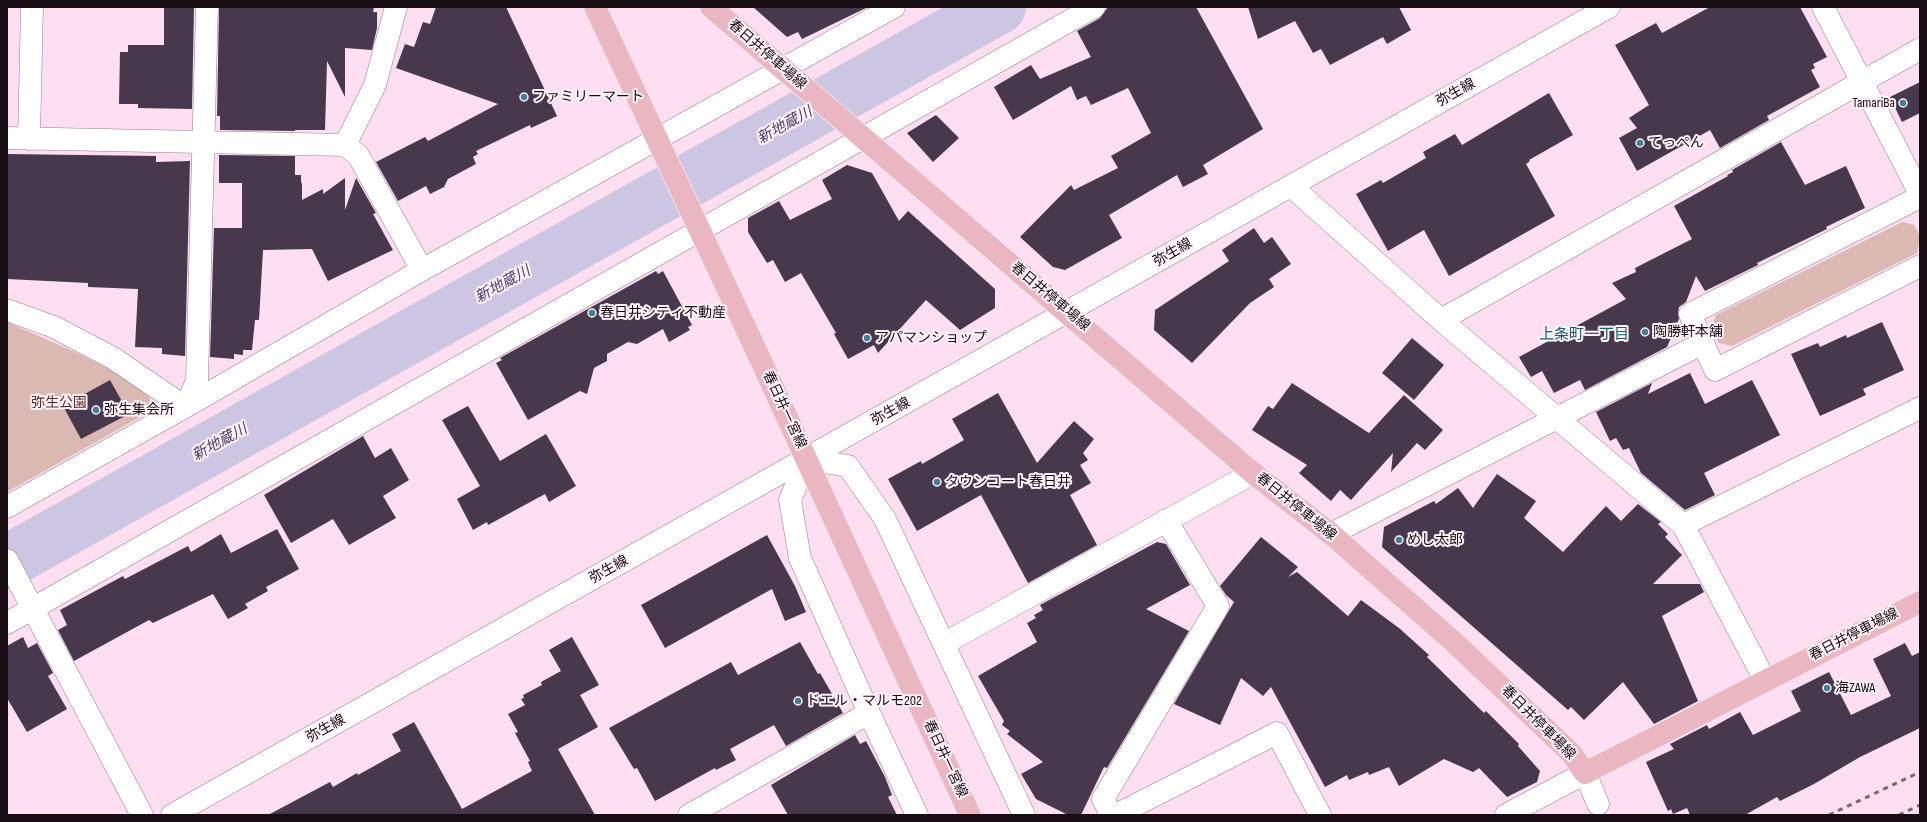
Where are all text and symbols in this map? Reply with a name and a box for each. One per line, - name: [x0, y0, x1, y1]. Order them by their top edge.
- street label: 春日井停車場線: [725, 17, 809, 93]
- street label: 弥生線: [1434, 75, 1478, 111]
- place label: ファミリーマート: [532, 89, 644, 105]
- marker: ファミリーマート: [519, 92, 529, 102]
- place label: TamariBa: [1852, 95, 1895, 111]
- marker: TamariBa: [1898, 98, 1908, 108]
- water label: 新地蔵川: [754, 104, 816, 148]
- place label: てっぺん: [1648, 135, 1704, 151]
- marker: てっぺん: [1635, 138, 1645, 148]
- street label: 弥生線: [1151, 235, 1195, 271]
- street label: 春日井停車場線: [1007, 259, 1093, 335]
- water label: 新地蔵川: [472, 263, 534, 307]
- place label: 春日井シティ不動産: [600, 305, 726, 321]
- marker: 春日井シティ不動産: [587, 308, 597, 318]
- place label: 陶勝軒本舗: [1653, 324, 1723, 340]
- district label: 上条町一丁目: [1539, 326, 1629, 344]
- marker: 陶勝軒本舗: [1640, 327, 1650, 337]
- place label: アパマンショップ: [875, 330, 987, 346]
- marker: アパマンショップ: [862, 333, 872, 343]
- street label: 春日井一宮線: [759, 368, 809, 452]
- street label: 弥生線: [869, 394, 913, 430]
- park label: 弥生公園: [31, 395, 87, 411]
- place label: 弥生集会所: [104, 402, 174, 418]
- marker: 弥生集会所: [91, 405, 101, 415]
- water label: 新地蔵川: [189, 421, 251, 465]
- street label: 春日井停車場線: [1253, 470, 1339, 544]
- place label: タウンコート春日井: [945, 474, 1071, 490]
- marker: タウンコート春日井: [932, 477, 942, 487]
- place label: めし太郎: [1407, 532, 1463, 548]
- marker: めし太郎: [1394, 535, 1404, 545]
- street label: 弥生線: [587, 552, 631, 588]
- street label: 春日井停車場線: [1807, 605, 1901, 665]
- place label: 海ZAWA: [1835, 680, 1875, 696]
- street label: 春日井停車場線: [1497, 682, 1579, 764]
- marker: 海ZAWA: [1822, 683, 1832, 693]
- place label: ドエル・マルモ202: [806, 693, 922, 709]
- marker: ドエル・マルモ202: [793, 696, 803, 706]
- street label: 弥生線: [304, 711, 348, 747]
- street label: 春日井一宮線: [920, 717, 970, 801]

